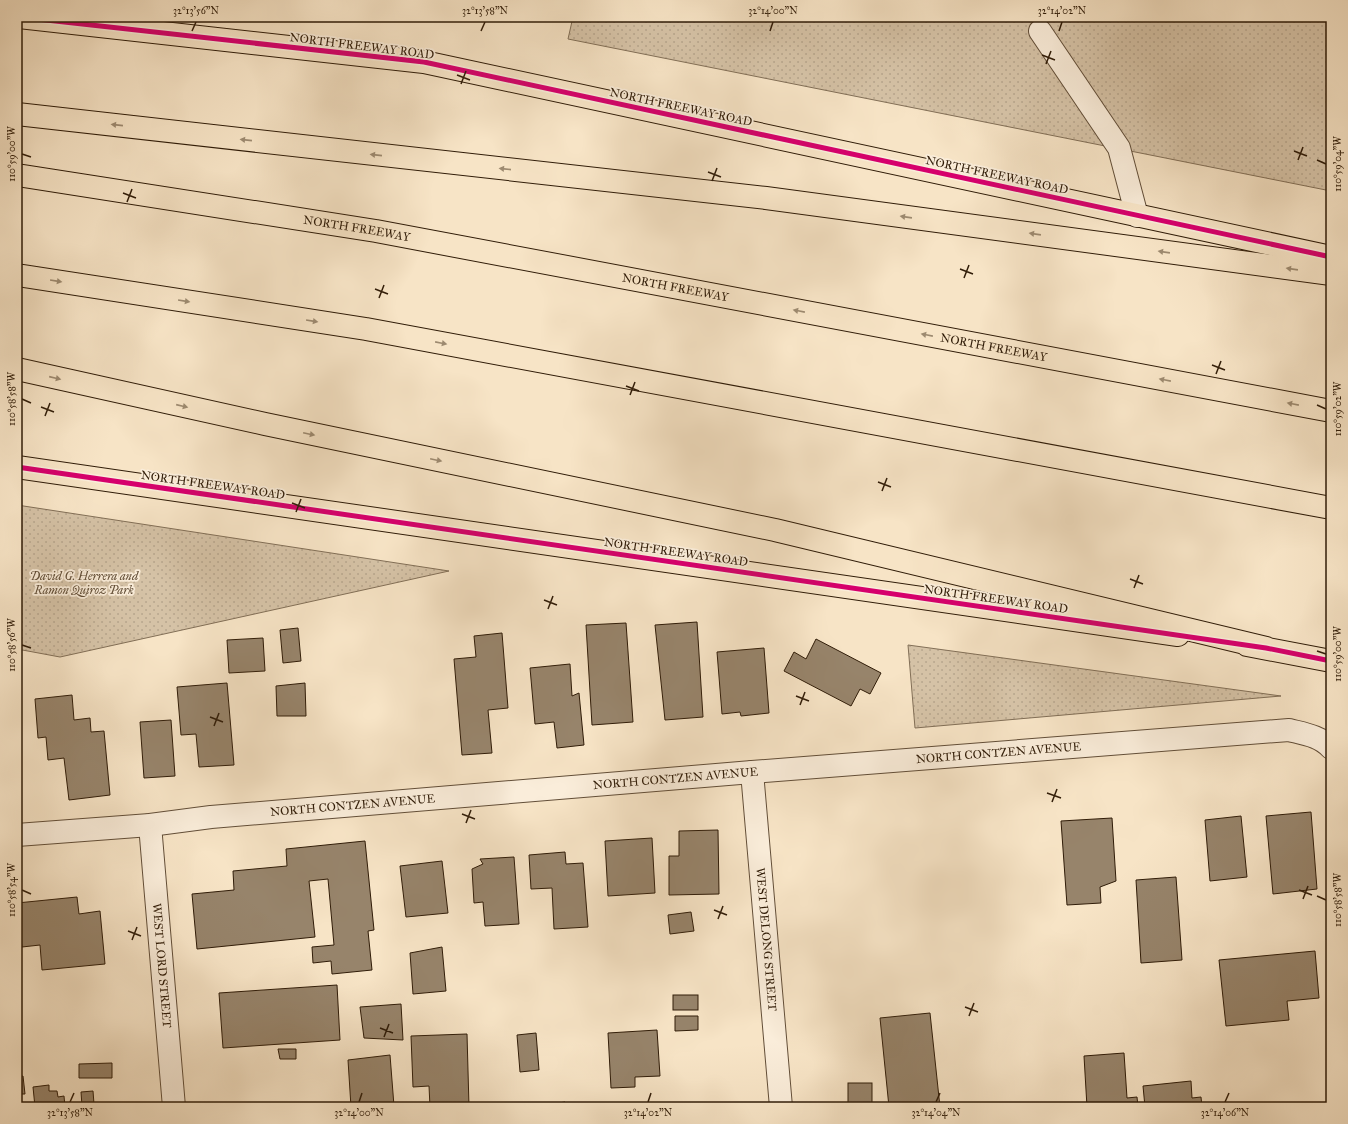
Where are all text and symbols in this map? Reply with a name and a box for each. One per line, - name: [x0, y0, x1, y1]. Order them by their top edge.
- text: 32°13'56"N: [173, 5, 219, 17]
- text: 32°13'58"N: [462, 5, 509, 17]
- text: 32°14'00"N: [748, 5, 798, 17]
- text: 32°14'02"N: [1038, 5, 1087, 17]
- street label: NORTH FREEWAY ROAD: [289, 30, 435, 62]
- street label: NORTH FREEWAY ROAD: [608, 85, 754, 129]
- one-way arrow: [111, 122, 123, 129]
- text: 110°59'00"W: [6, 126, 18, 182]
- text: 110°59'04"W: [1332, 136, 1344, 192]
- one-way arrow: [240, 137, 252, 143]
- one-way arrow: [370, 151, 382, 158]
- street label: NORTH FREEWAY ROAD: [924, 153, 1070, 197]
- one-way arrow: [499, 166, 511, 172]
- street label: NORTH FREEWAY: [302, 213, 412, 244]
- one-way arrow: [900, 214, 912, 220]
- one-way arrow: [1029, 231, 1041, 237]
- one-way arrow: [1157, 248, 1170, 255]
- one-way arrow: [1286, 266, 1298, 272]
- street label: NORTH FREEWAY: [621, 271, 730, 304]
- one-way arrow: [49, 278, 62, 284]
- one-way arrow: [178, 298, 190, 304]
- one-way arrow: [793, 307, 806, 313]
- one-way arrow: [306, 318, 319, 324]
- one-way arrow: [921, 331, 933, 337]
- street label: NORTH FREEWAY: [939, 331, 1049, 364]
- one-way arrow: [434, 340, 447, 346]
- text: 110°58'58"W: [6, 372, 18, 426]
- one-way arrow: [49, 375, 61, 381]
- one-way arrow: [1159, 376, 1171, 382]
- text: 110°59'02"W: [1332, 381, 1344, 436]
- one-way arrow: [1287, 400, 1299, 406]
- one-way arrow: [176, 403, 188, 409]
- one-way arrow: [303, 431, 315, 437]
- one-way arrow: [430, 457, 442, 463]
- street label: NORTH FREEWAY ROAD: [140, 468, 286, 502]
- street label: NORTH FREEWAY ROAD: [603, 535, 749, 569]
- park label: David G. Herrera and Ramon Quiroz Park: [30, 569, 139, 597]
- street label: NORTH FREEWAY ROAD: [923, 582, 1069, 616]
- text: 110°58'56"W: [6, 618, 18, 672]
- text: 110°59'00"W: [1332, 626, 1344, 682]
- street label: NORTH CONTZEN AVENUE: [915, 739, 1082, 766]
- street label: NORTH CONTZEN AVENUE: [592, 765, 759, 792]
- street label: NORTH CONTZEN AVENUE: [270, 791, 436, 819]
- text: 110°58'54"W: [6, 863, 18, 917]
- street label: WEST DELONG STREET: [753, 867, 780, 1012]
- text: 110°58'58"W: [1332, 873, 1344, 927]
- street label: WEST LORD STREET: [150, 903, 174, 1028]
- text: 32°13'58"N: [47, 1107, 94, 1119]
- text: 32°14'00"N: [334, 1107, 384, 1119]
- text: 32°14'02"N: [624, 1107, 673, 1119]
- text: 32°14'04"N: [911, 1107, 961, 1119]
- text: 32°14'06"N: [1201, 1107, 1250, 1119]

